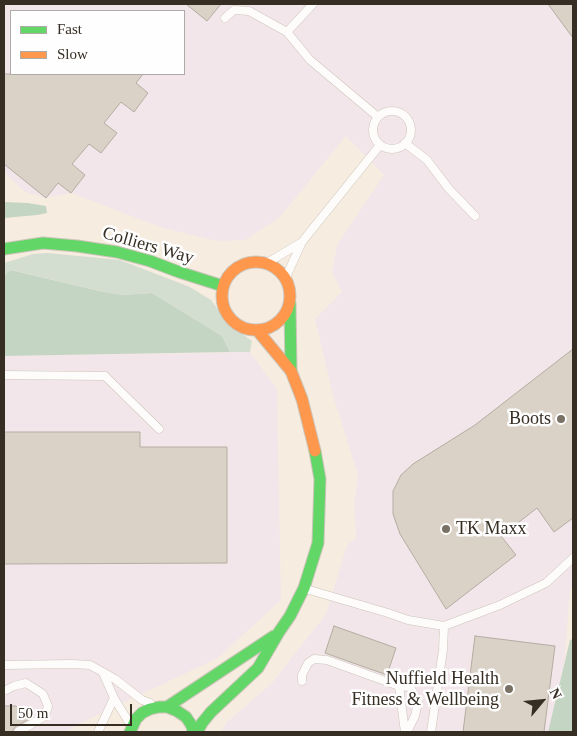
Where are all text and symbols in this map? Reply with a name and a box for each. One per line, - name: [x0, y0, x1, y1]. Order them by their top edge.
- legend: [10, 10, 185, 75]
- text: Fast: [57, 21, 82, 37]
- text: Slow: [57, 46, 88, 62]
- street label: Colliers Way: [100, 223, 196, 269]
- place label: Boots: [509, 408, 551, 430]
- marker: Boots: [555, 413, 567, 425]
- place label: TK Maxx: [456, 518, 526, 540]
- marker: TK Maxx: [440, 523, 452, 535]
- place label: Nuffield Health Fitness & Wellbeing: [351, 668, 499, 711]
- north arrow: [517, 676, 567, 726]
- marker: Nuffield Health Fitness & Wellbeing: [503, 683, 515, 695]
- text: N: [547, 686, 565, 702]
- scale bar: [12, 694, 135, 726]
- text: 50 m: [18, 705, 48, 721]

